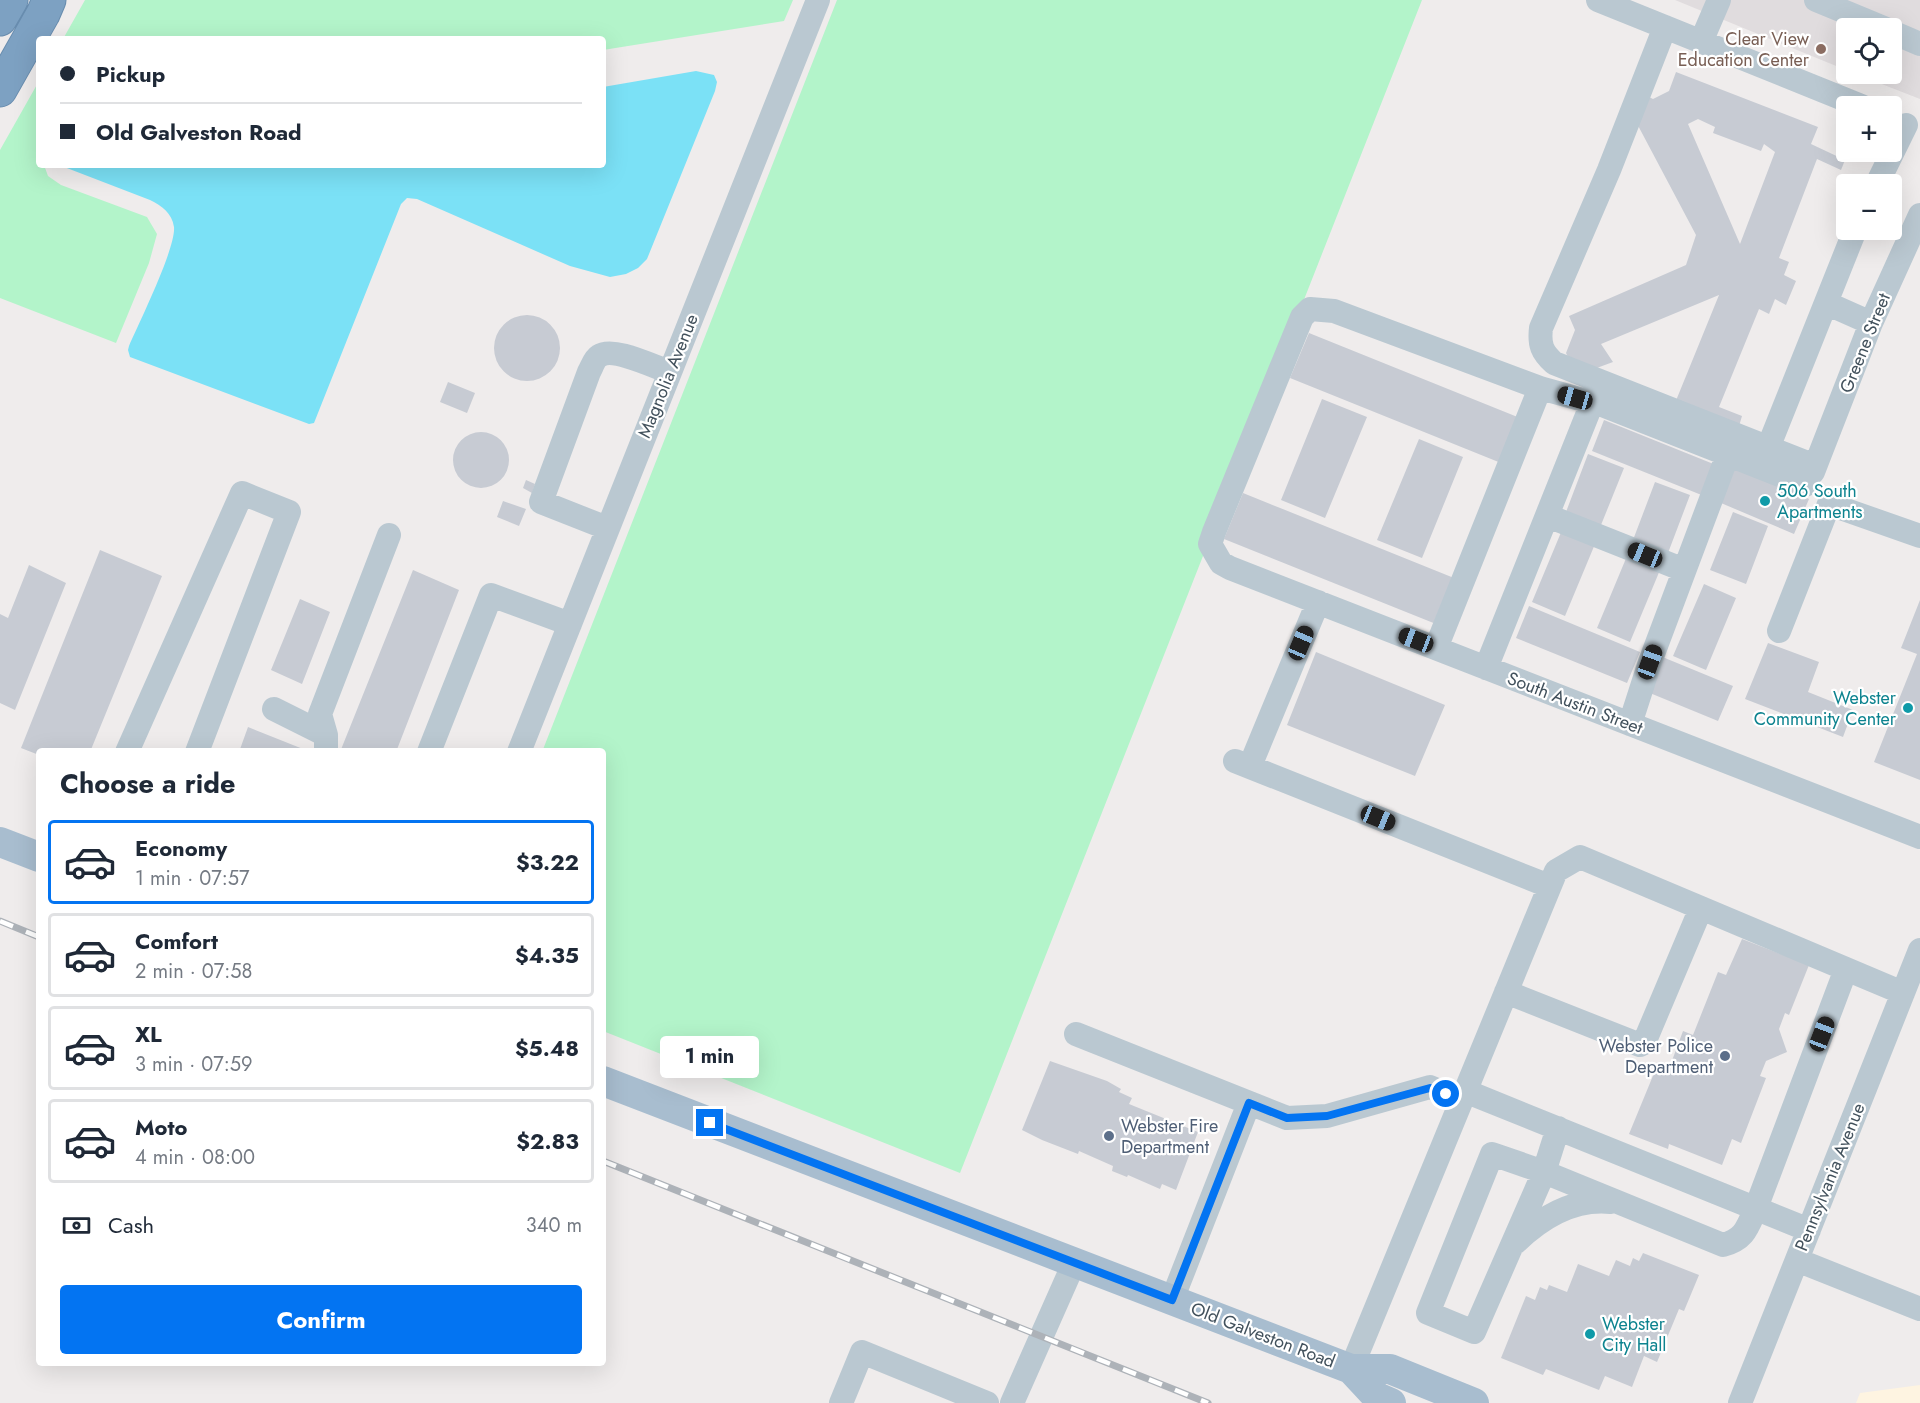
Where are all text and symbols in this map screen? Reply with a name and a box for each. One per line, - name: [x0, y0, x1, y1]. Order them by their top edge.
- map controls: [1836, 18, 1902, 240]
- button: locate: [1836, 18, 1902, 84]
- place label: Clear View Education Center: [1678, 26, 1810, 73]
- marker: Clear View Education Center: [1814, 42, 1828, 56]
- text: Pickup: [96, 58, 165, 90]
- button: +: [1836, 96, 1902, 162]
- text: Old Galveston Road: [96, 116, 302, 148]
- button: −: [1836, 174, 1902, 240]
- street label: Greene Street: [1833, 289, 1897, 397]
- street label: Magnolia Avenue: [631, 310, 705, 442]
- car: [1555, 384, 1595, 412]
- place label: 506 South Apartments: [1777, 478, 1863, 525]
- marker: 506 South Apartments: [1758, 494, 1772, 508]
- car: [1625, 540, 1665, 570]
- car: [1286, 623, 1316, 663]
- car: [1396, 625, 1436, 655]
- car: [1635, 642, 1665, 682]
- street label: South Austin Street: [1503, 665, 1647, 741]
- place label: Webster Community Center: [1754, 685, 1897, 732]
- marker: Webster Community Center: [1901, 701, 1915, 715]
- text: Choose a ride: [60, 764, 235, 803]
- car: [1358, 803, 1398, 833]
- text: Economy: [135, 832, 227, 864]
- icon: car: [63, 835, 117, 889]
- text: $3.22: [516, 846, 579, 878]
- text: 1 min · 07:57: [135, 864, 250, 893]
- text: Comfort: [135, 925, 218, 957]
- icon: car: [63, 928, 117, 982]
- text: $4.35: [515, 939, 579, 971]
- text: 2 min · 07:58: [135, 957, 252, 986]
- car: [1807, 1014, 1837, 1054]
- text: XL: [135, 1018, 162, 1050]
- icon: car: [63, 1021, 117, 1075]
- text: $5.48: [515, 1032, 579, 1064]
- place label: Webster Police Department: [1599, 1033, 1714, 1080]
- callout: 1 min: [660, 1036, 760, 1078]
- text: 1 min: [685, 1042, 734, 1071]
- marker: Webster Police Department: [1718, 1049, 1732, 1063]
- text: 3 min · 07:59: [135, 1050, 253, 1079]
- route start: [1432, 1080, 1459, 1107]
- street label: Pennsylvania Avenue: [1788, 1099, 1872, 1255]
- route end: [696, 1109, 723, 1136]
- text: Moto: [135, 1111, 188, 1143]
- place label: Webster Fire Department: [1121, 1113, 1218, 1160]
- icon: car: [63, 1114, 117, 1168]
- text: $2.83: [516, 1125, 579, 1157]
- marker: Webster Fire Department: [1102, 1129, 1116, 1143]
- text: 4 min · 08:00: [135, 1143, 255, 1172]
- icon: cash: [60, 1209, 93, 1242]
- text: Cash: [108, 1209, 154, 1241]
- text: 340 m: [526, 1211, 582, 1240]
- button: Confirm: [60, 1285, 582, 1354]
- street label: Old Galveston Road: [1187, 1295, 1339, 1375]
- place label: Webster City Hall: [1602, 1311, 1666, 1358]
- marker: Webster City Hall: [1583, 1327, 1597, 1341]

